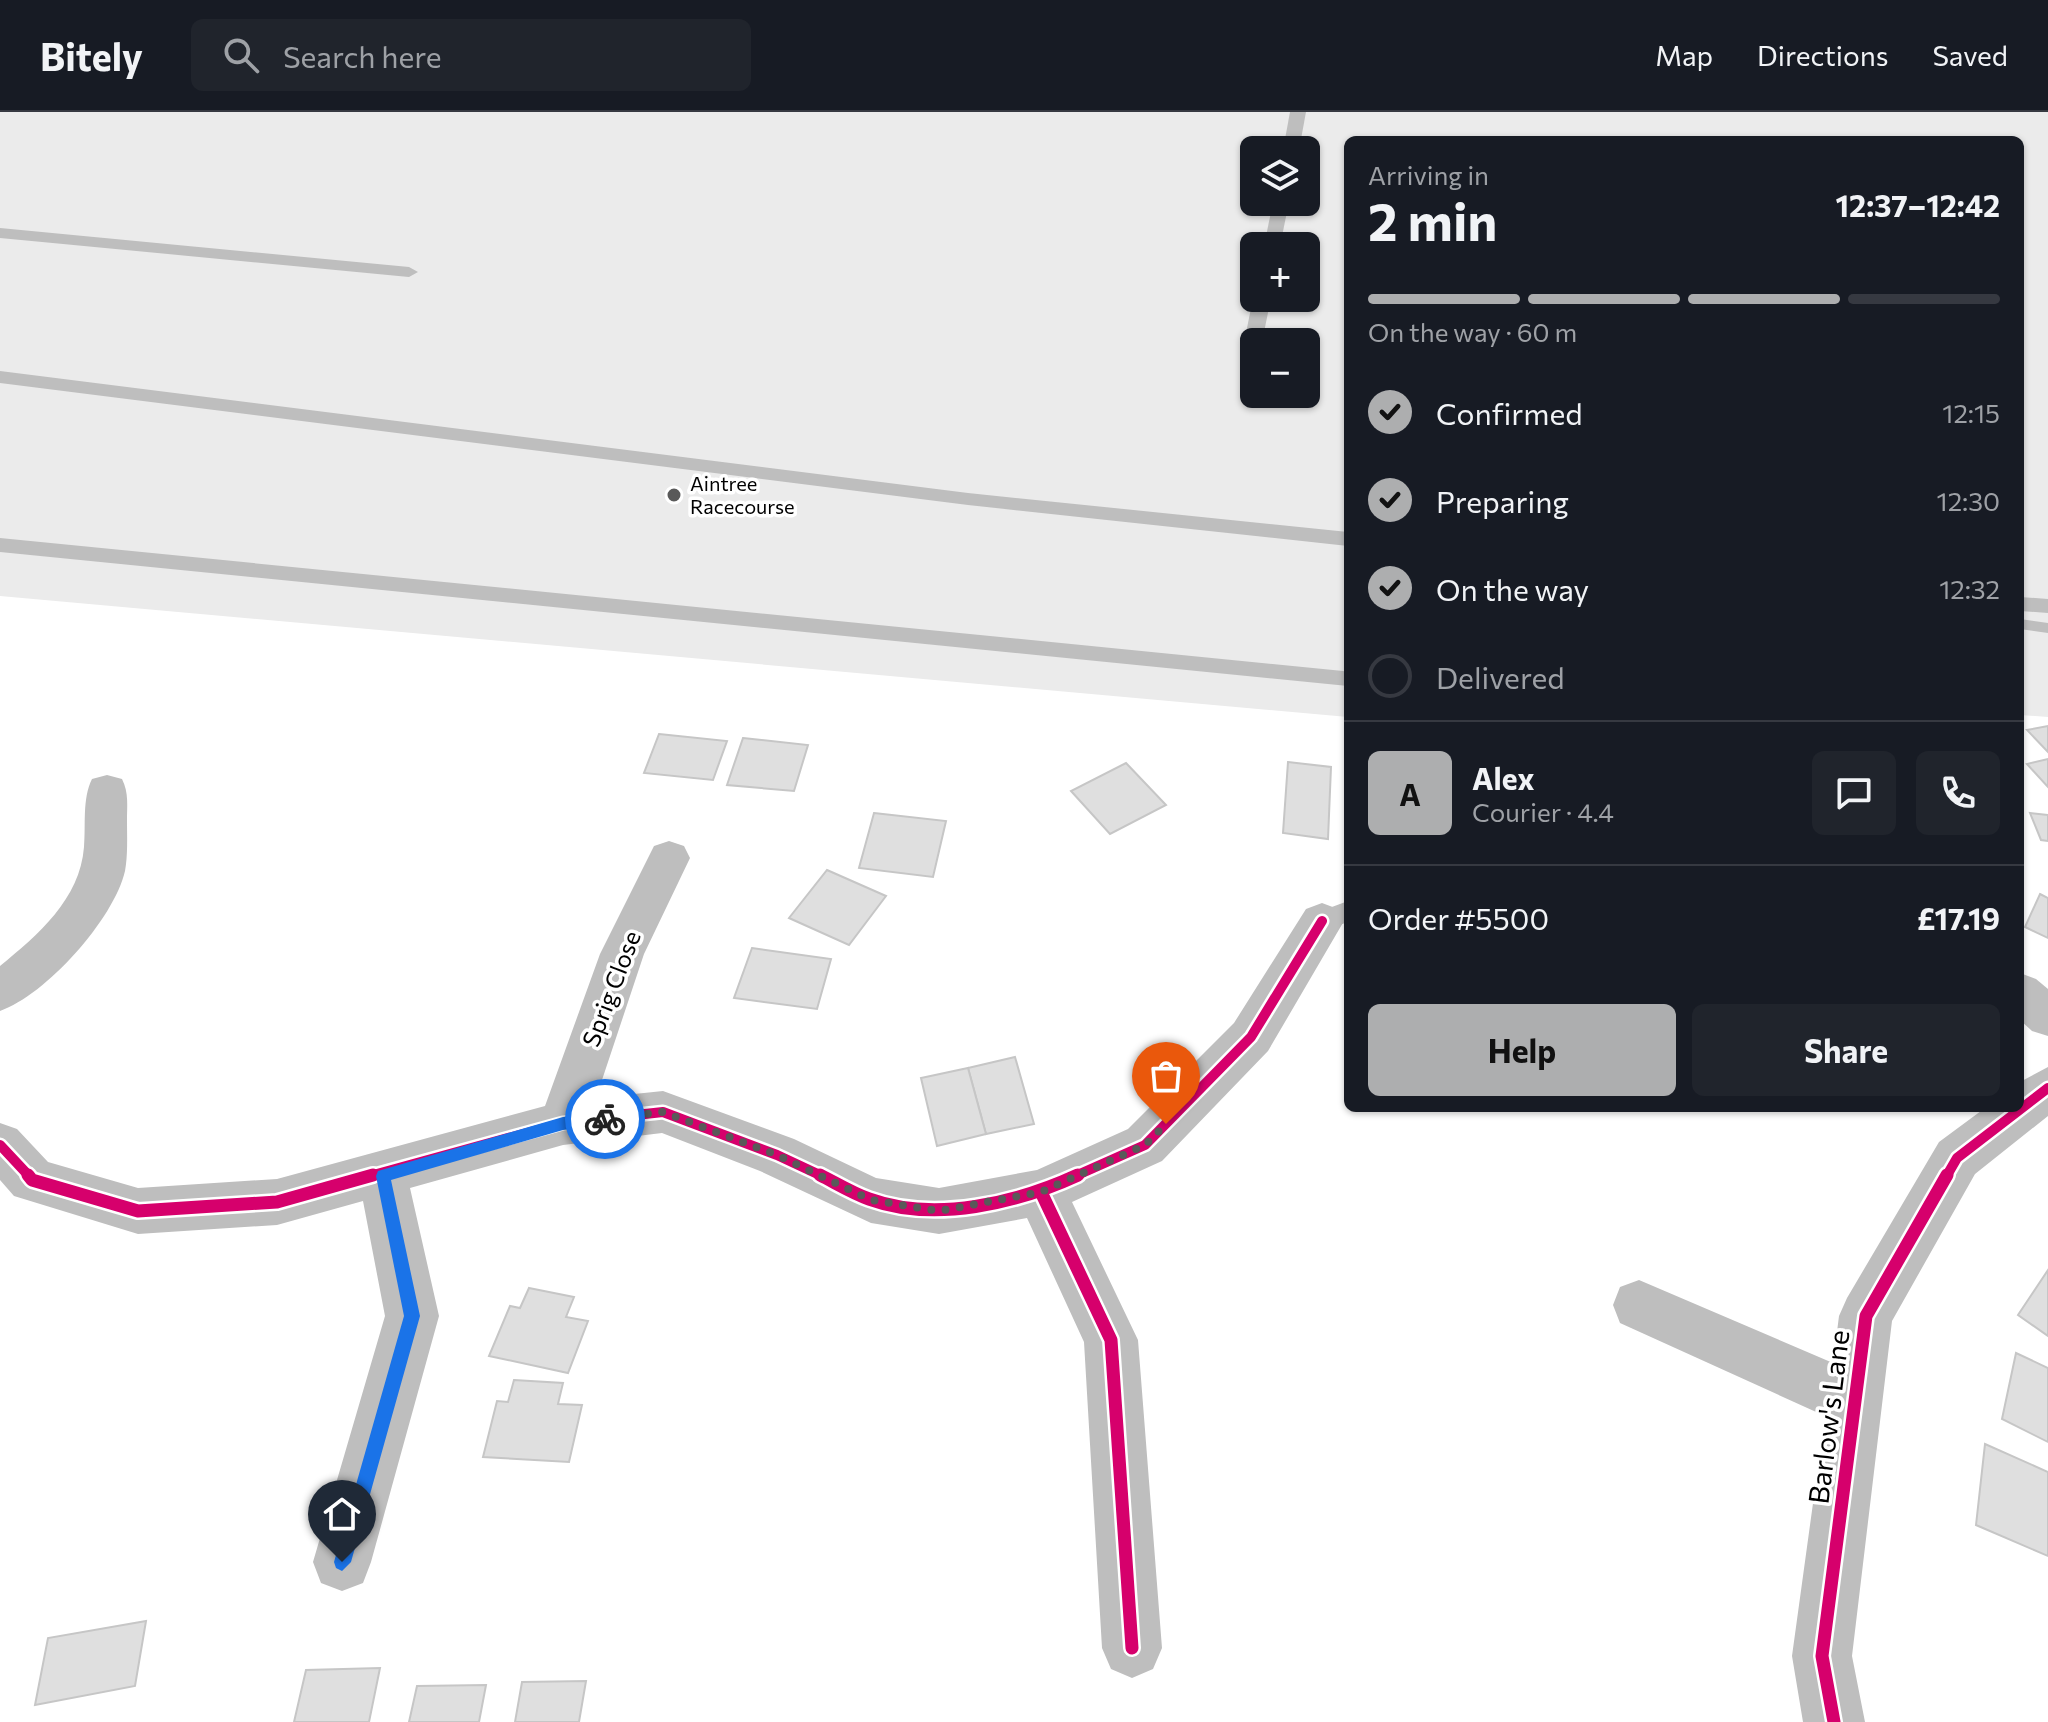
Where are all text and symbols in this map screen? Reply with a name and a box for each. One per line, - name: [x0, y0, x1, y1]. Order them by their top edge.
- search box: [191, 19, 751, 91]
- text: Bitely: [40, 32, 143, 79]
- icon: search: [219, 33, 263, 77]
- text: Search here: [283, 37, 442, 74]
- text: Map: [1655, 38, 1713, 72]
- text: Directions: [1757, 38, 1888, 72]
- text: Saved: [1932, 38, 2008, 72]
- map controls: [1240, 136, 1320, 408]
- button: layers: [1240, 136, 1320, 216]
- text: Arriving in: [1368, 159, 1489, 190]
- text: 12:37–12:42: [1836, 186, 2000, 223]
- text: 2 min: [1368, 188, 1497, 252]
- button: +: [1240, 232, 1320, 312]
- text: On the way · 60 m: [1368, 316, 1577, 347]
- button: −: [1240, 328, 1320, 408]
- icon: check: [1368, 390, 1412, 434]
- text: Confirmed: [1436, 394, 1583, 431]
- text: 12:15: [1942, 397, 2000, 428]
- place label: Aintree Racecourse: [690, 471, 795, 518]
- icon: check: [1368, 478, 1412, 522]
- text: Preparing: [1436, 482, 1569, 519]
- text: 12:30: [1937, 485, 2000, 516]
- marker: Aintree Racecourse: [665, 486, 683, 504]
- icon: check: [1368, 566, 1412, 610]
- text: On the way: [1436, 570, 1589, 607]
- text: 12:32: [1939, 573, 2000, 604]
- text: Delivered: [1436, 658, 1565, 695]
- button: chat: [1812, 751, 1896, 835]
- button: phone: [1916, 751, 2000, 835]
- text: Alex: [1472, 759, 1535, 796]
- text: A: [1399, 775, 1421, 812]
- text: Courier · 4.4: [1472, 796, 1614, 827]
- text: Order #5500: [1368, 899, 1549, 936]
- text: £17.19: [1917, 899, 2000, 936]
- street label: Sprig Close: [575, 926, 646, 1051]
- button: Help: [1368, 1004, 1676, 1096]
- button: Share: [1692, 1004, 2000, 1096]
- pin: [1132, 1042, 1200, 1124]
- icon: bag: [1144, 1054, 1188, 1098]
- courier: [565, 1079, 645, 1159]
- icon: bike: [583, 1097, 627, 1141]
- street label: Barlow's Lane: [1800, 1328, 1856, 1506]
- pin: [308, 1480, 376, 1562]
- icon: home: [320, 1492, 364, 1536]

